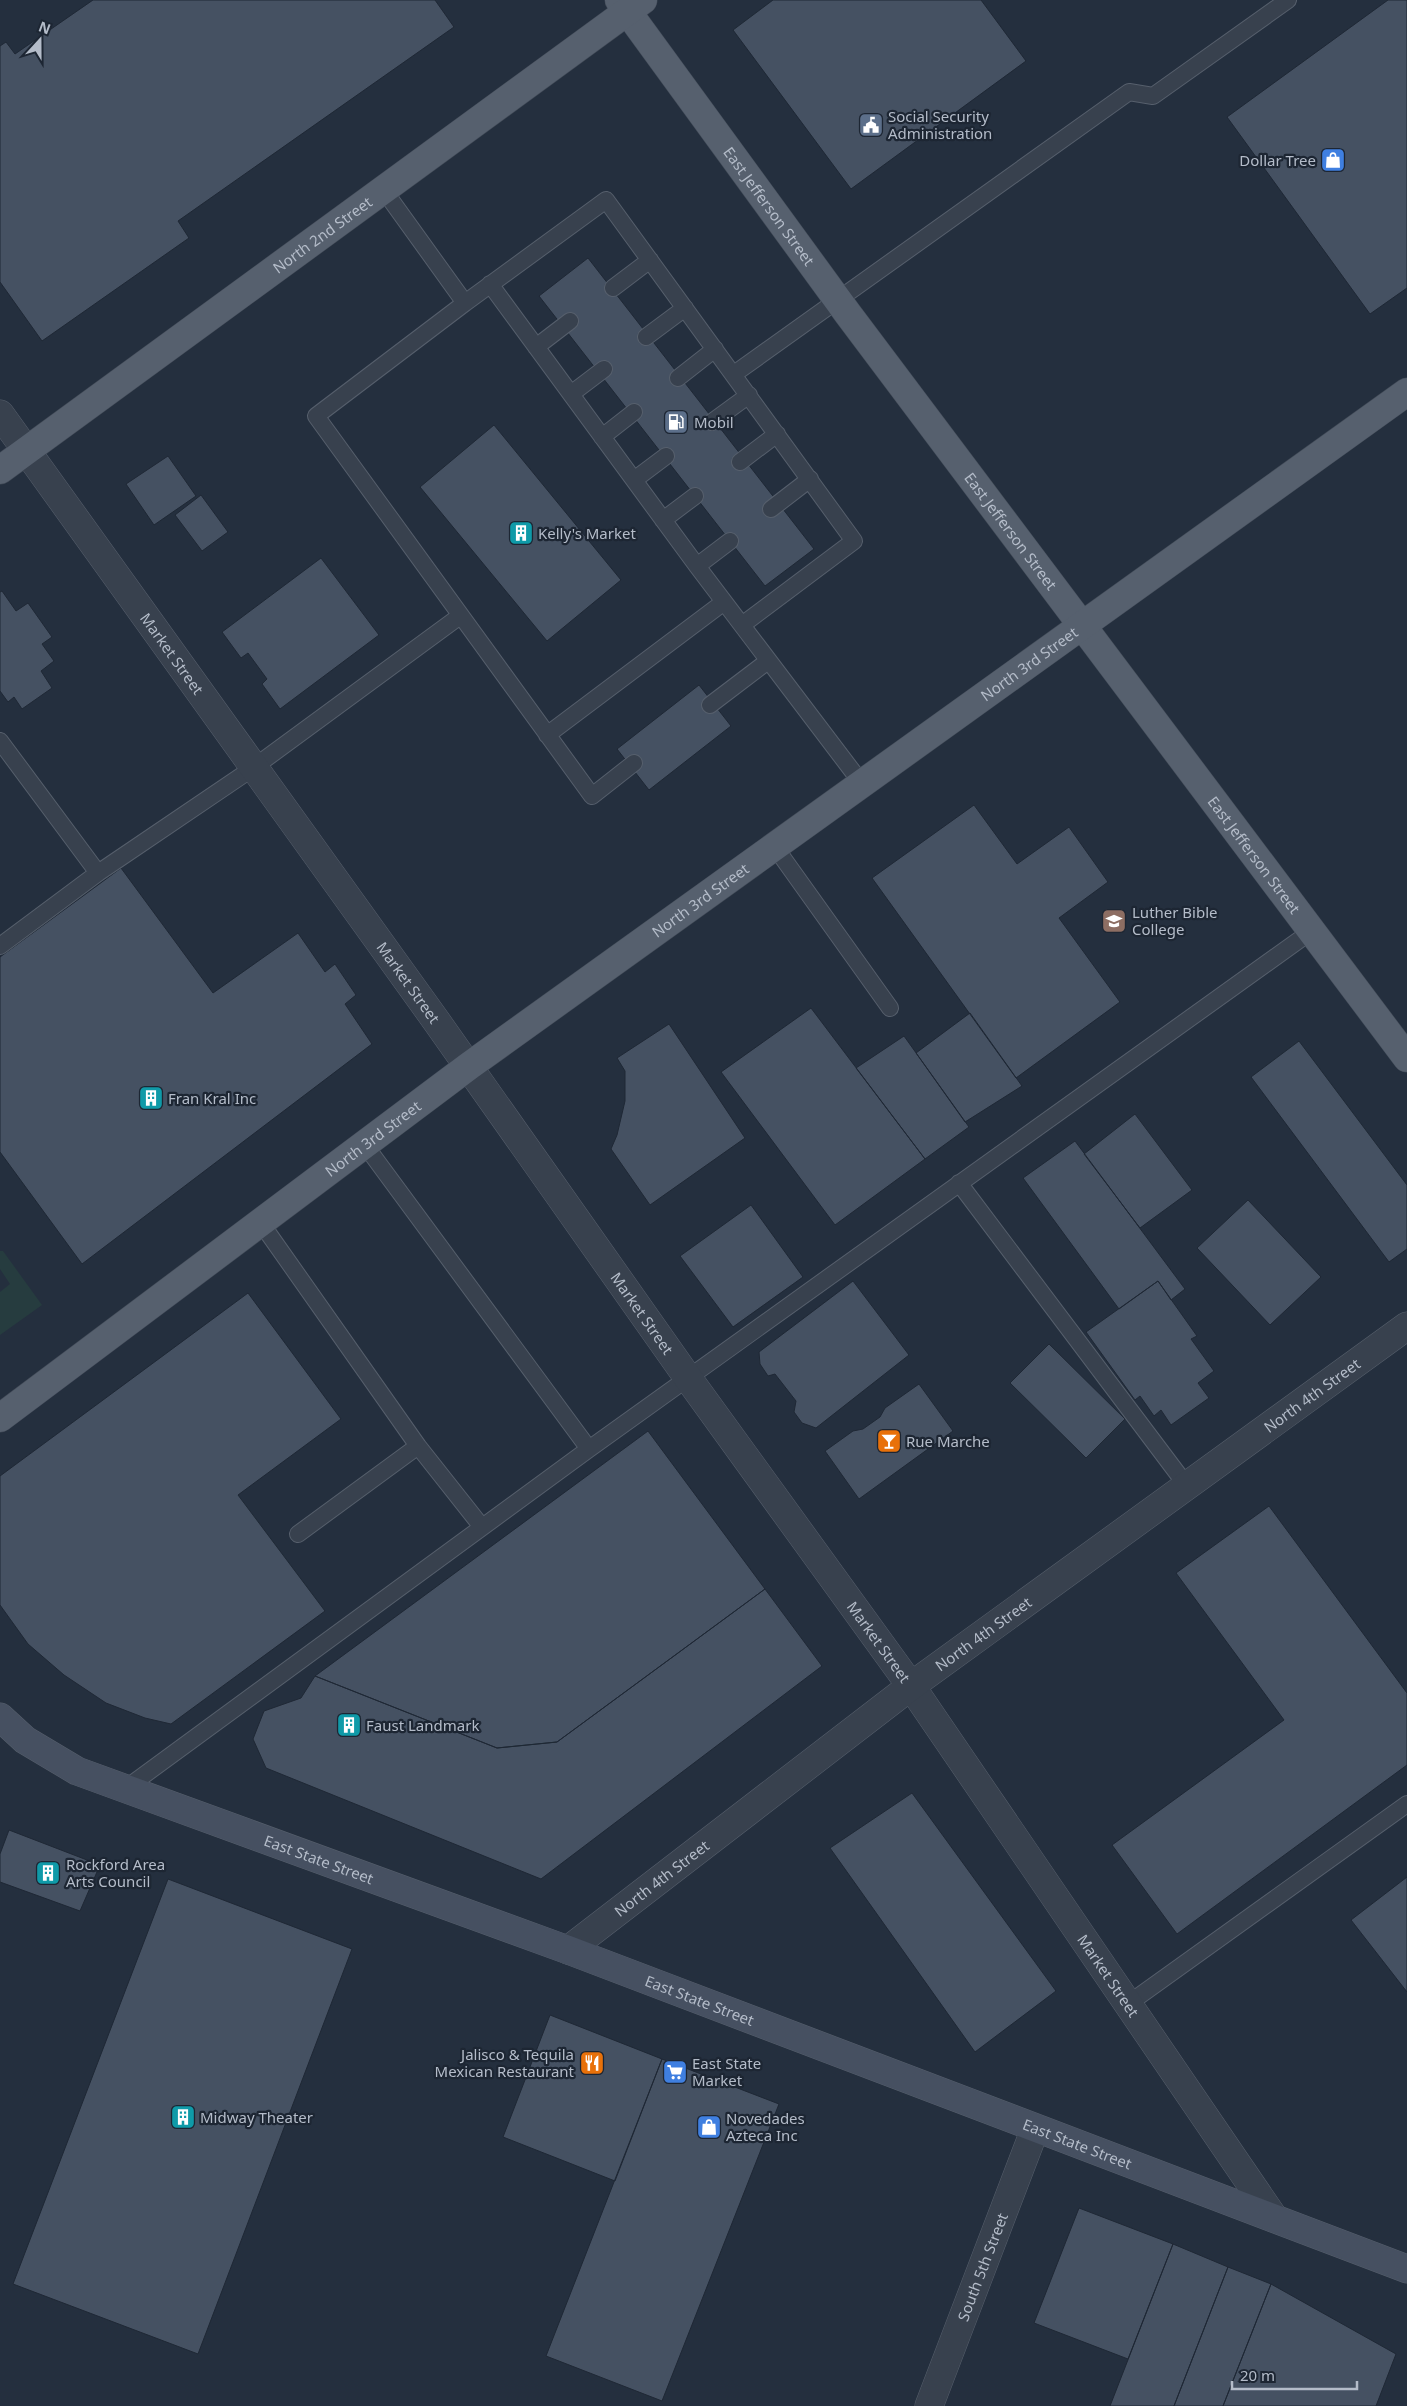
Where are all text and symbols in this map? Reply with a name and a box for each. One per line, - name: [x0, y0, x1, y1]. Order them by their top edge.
- north arrow: [15, 15, 65, 65]
- text: N: [36, 16, 54, 38]
- place label: Social Security Administration: [888, 106, 992, 143]
- public building icon: Social Security Administration: [858, 112, 884, 138]
- street label: East Jefferson Street: [719, 143, 820, 270]
- shop icon: Dollar Tree: [1320, 147, 1346, 173]
- place label: Dollar Tree: [1239, 150, 1316, 170]
- street label: North 2nd Street: [268, 191, 376, 278]
- fuel station icon: Mobil: [663, 409, 689, 435]
- place label: Mobil: [694, 412, 734, 432]
- street label: East Jefferson Street: [960, 468, 1062, 594]
- building icon: Kelly's Market: [508, 520, 534, 546]
- place label: Kelly's Market: [538, 523, 636, 543]
- street label: Market Street: [136, 609, 209, 699]
- street label: North 3rd Street: [977, 622, 1082, 705]
- street label: East Jefferson Street: [1204, 792, 1305, 918]
- street label: North 3rd Street: [648, 858, 753, 942]
- place label: Luther Bible College: [1132, 902, 1218, 939]
- school or university icon: Luther Bible College: [1101, 908, 1127, 934]
- street label: Market Street: [372, 938, 445, 1028]
- building icon: Fran Kral Inc: [138, 1085, 164, 1111]
- place label: Fran Kral Inc: [168, 1088, 256, 1108]
- street label: North 3rd Street: [321, 1095, 425, 1181]
- street label: Market Street: [606, 1268, 678, 1359]
- street label: North 4th Street: [1260, 1353, 1364, 1437]
- bar icon: Rue Marche: [876, 1428, 902, 1454]
- place label: Rue Marche: [906, 1431, 990, 1451]
- street label: North 4th Street: [931, 1592, 1036, 1675]
- street label: Market Street: [843, 1597, 916, 1687]
- building icon: Faust Landmark: [336, 1712, 362, 1738]
- place label: Faust Landmark: [366, 1715, 479, 1735]
- street label: East State Street: [261, 1830, 377, 1888]
- street label: North 4th Street: [610, 1835, 713, 1921]
- place label: Rockford Area Arts Council: [66, 1854, 165, 1891]
- building icon: Rockford Area Arts Council: [35, 1860, 61, 1886]
- street label: Market Street: [1073, 1930, 1144, 2021]
- street label: East State Street: [642, 1970, 758, 2030]
- place label: Jalisco & Tequila Mexican Restaurant: [435, 2044, 575, 2081]
- restaurant icon: Jalisco & Tequila Mexican Restaurant: [579, 2050, 605, 2076]
- place label: East State Market: [692, 2053, 761, 2090]
- supermarket icon: East State Market: [662, 2059, 688, 2085]
- building icon: Midway Theater: [170, 2104, 196, 2130]
- place label: Midway Theater: [200, 2107, 313, 2127]
- place label: Novedades Azteca Inc: [726, 2108, 805, 2145]
- shop icon: Novedades Azteca Inc: [696, 2114, 722, 2140]
- street label: East State Street: [1020, 2114, 1135, 2174]
- street label: South 5th Street: [952, 2209, 1012, 2324]
- scale bar: [1232, 2358, 1357, 2390]
- text: 20 m: [1240, 2365, 1275, 2385]

